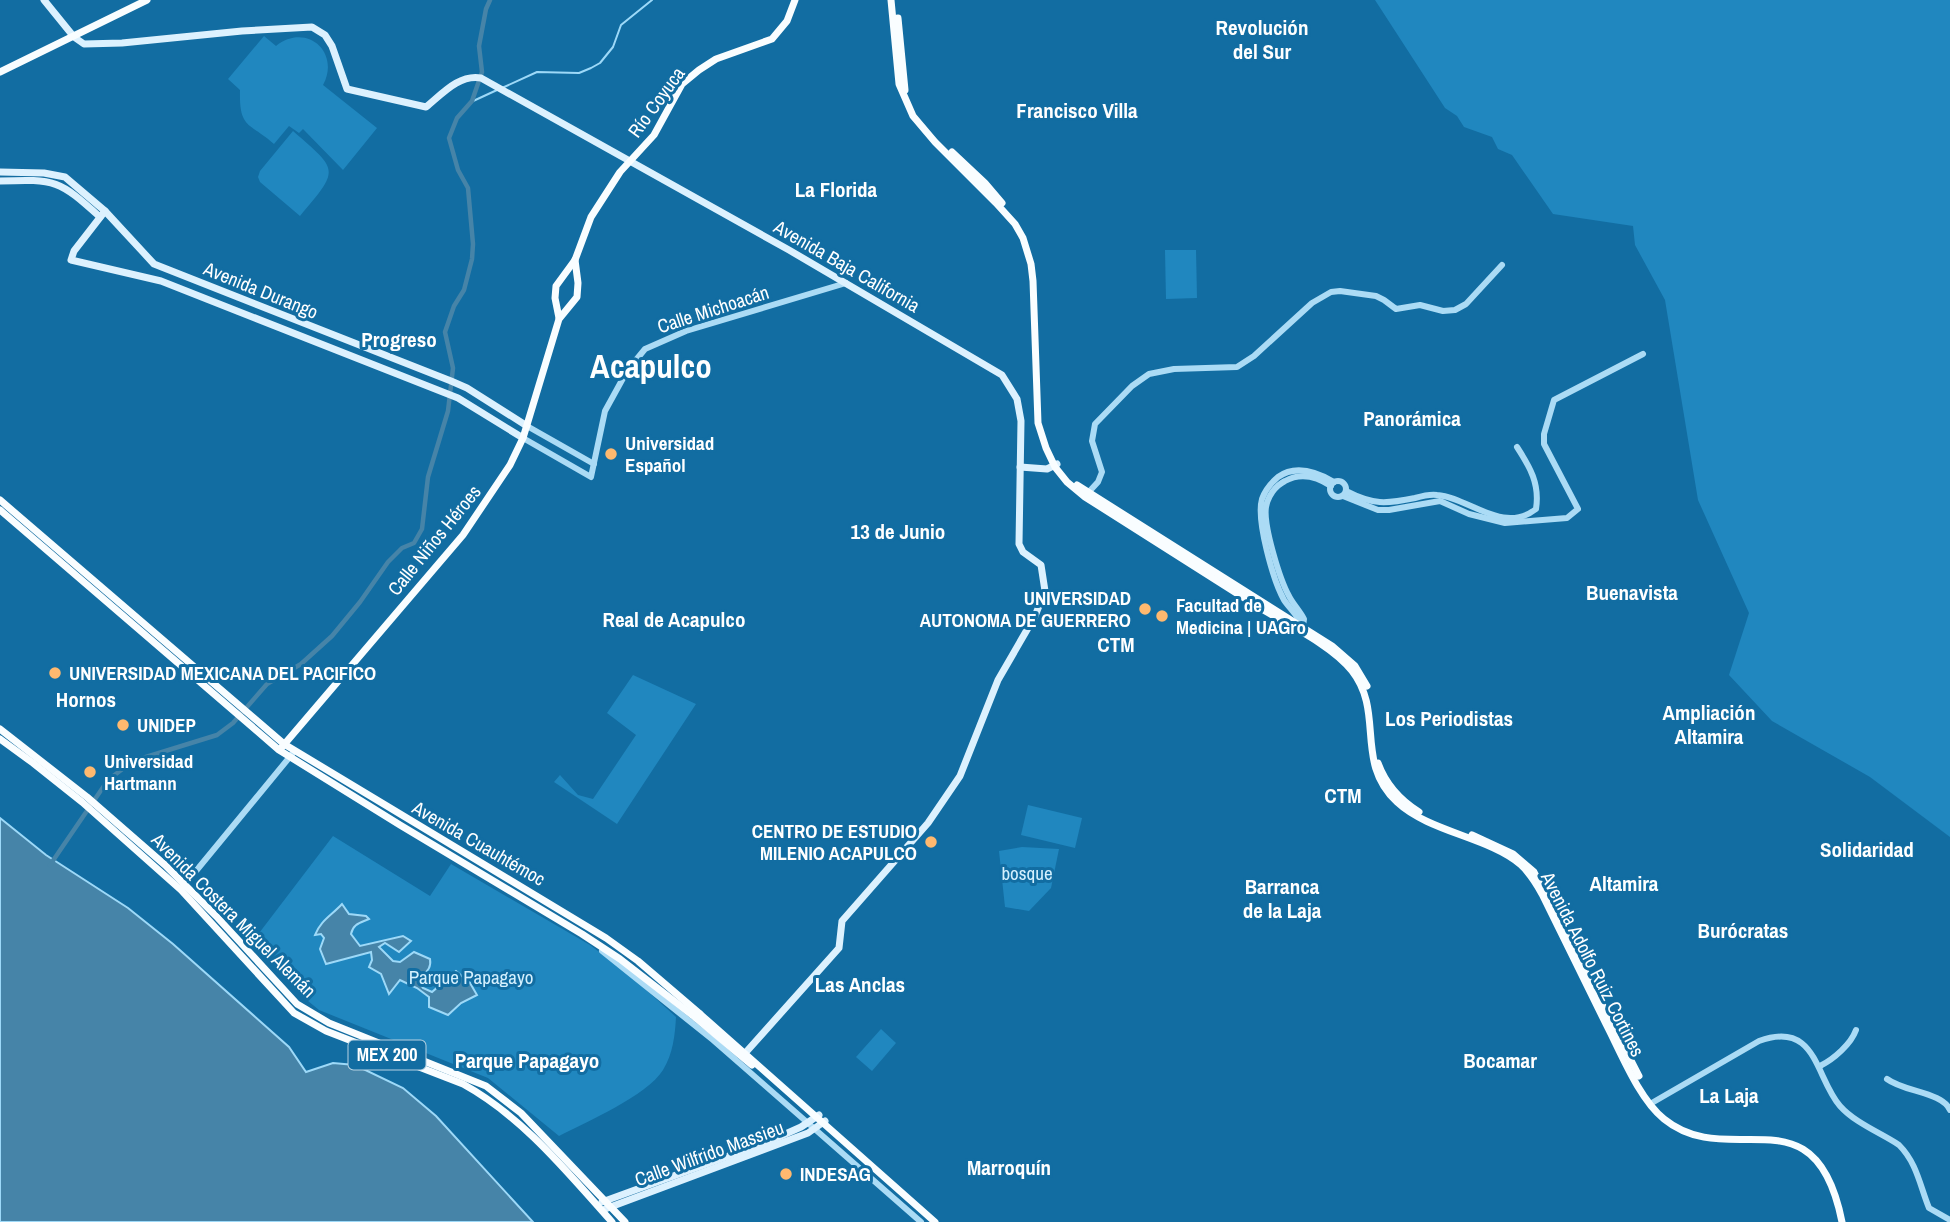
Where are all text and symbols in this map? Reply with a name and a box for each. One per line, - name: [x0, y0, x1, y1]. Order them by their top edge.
- district label: Revolución del Sur: [1216, 13, 1308, 66]
- street label: Río Coyuca: [622, 61, 691, 143]
- district label: Francisco Villa: [1016, 96, 1138, 125]
- district label: La Florida: [795, 175, 878, 204]
- street label: Avenida Baja California: [768, 213, 925, 318]
- street label: Avenida Durango: [199, 255, 322, 325]
- street label: Calle Michoacán: [654, 279, 772, 339]
- district label: Progreso: [361, 325, 437, 354]
- district label: Acapulco: [590, 344, 712, 388]
- district label: Panorámica: [1363, 404, 1461, 433]
- place label: Universidad Español: [625, 430, 714, 478]
- marker: Universidad Español: [603, 446, 619, 462]
- street label: Calle Niños Héroes: [381, 479, 487, 601]
- district label: 13 de Junio: [851, 517, 945, 546]
- district label: Buenavista: [1586, 578, 1678, 607]
- place label: UNIVERSIDAD AUTONOMA DE GUERRERO: [920, 585, 1131, 633]
- place label: Facultad de Medicina | UAGro: [1176, 592, 1306, 640]
- marker: UNIVERSIDAD AUTONOMA DE GUERRERO: [1137, 601, 1153, 617]
- district label: Real de Acapulco: [603, 605, 745, 634]
- marker: Facultad de Medicina | UAGro: [1154, 608, 1170, 624]
- district label: CTM: [1097, 630, 1135, 659]
- place label: UNIVERSIDAD MEXICANA DEL PACIFICO: [69, 660, 376, 686]
- marker: UNIVERSIDAD MEXICANA DEL PACIFICO: [47, 665, 63, 681]
- district label: Hornos: [56, 685, 116, 714]
- district label: Ampliación Altamira: [1663, 698, 1755, 751]
- district label: Los Periodistas: [1385, 704, 1513, 733]
- place label: UNIDEP: [137, 712, 196, 738]
- marker: UNIDEP: [115, 717, 131, 733]
- place label: Universidad Hartmann: [104, 748, 193, 796]
- marker: Universidad Hartmann: [82, 764, 98, 780]
- district label: CTM: [1324, 781, 1362, 810]
- street label: Avenida Cuauhtémoc: [407, 794, 550, 892]
- place label: CENTRO DE ESTUDIO MILENIO ACAPULCO: [752, 818, 917, 866]
- street label: Avenida Costera Miguel Alemán: [145, 826, 322, 1003]
- marker: CENTRO DE ESTUDIO MILENIO ACAPULCO: [923, 834, 939, 850]
- district label: Solidaridad: [1820, 835, 1914, 864]
- park label: bosque: [1001, 860, 1053, 886]
- street label: Avenida Adolfo Ruiz Cortines: [1535, 866, 1651, 1061]
- district label: Altamira: [1590, 869, 1659, 898]
- district label: Barranca de la Laja: [1243, 872, 1322, 925]
- district label: Burócratas: [1698, 916, 1788, 945]
- park label: Parque Papagayo: [409, 964, 533, 990]
- district label: Las Anclas: [815, 970, 905, 999]
- road number: MEX 200: [348, 1040, 426, 1070]
- district label: Parque Papagayo: [455, 1046, 599, 1075]
- district label: Bocamar: [1463, 1046, 1537, 1075]
- district label: La Laja: [1699, 1081, 1759, 1110]
- street label: Calle Wilfrido Massieu: [631, 1114, 787, 1192]
- district label: Marroquín: [967, 1153, 1051, 1182]
- place label: INDESAG: [800, 1161, 871, 1187]
- marker: INDESAG: [778, 1166, 794, 1182]

